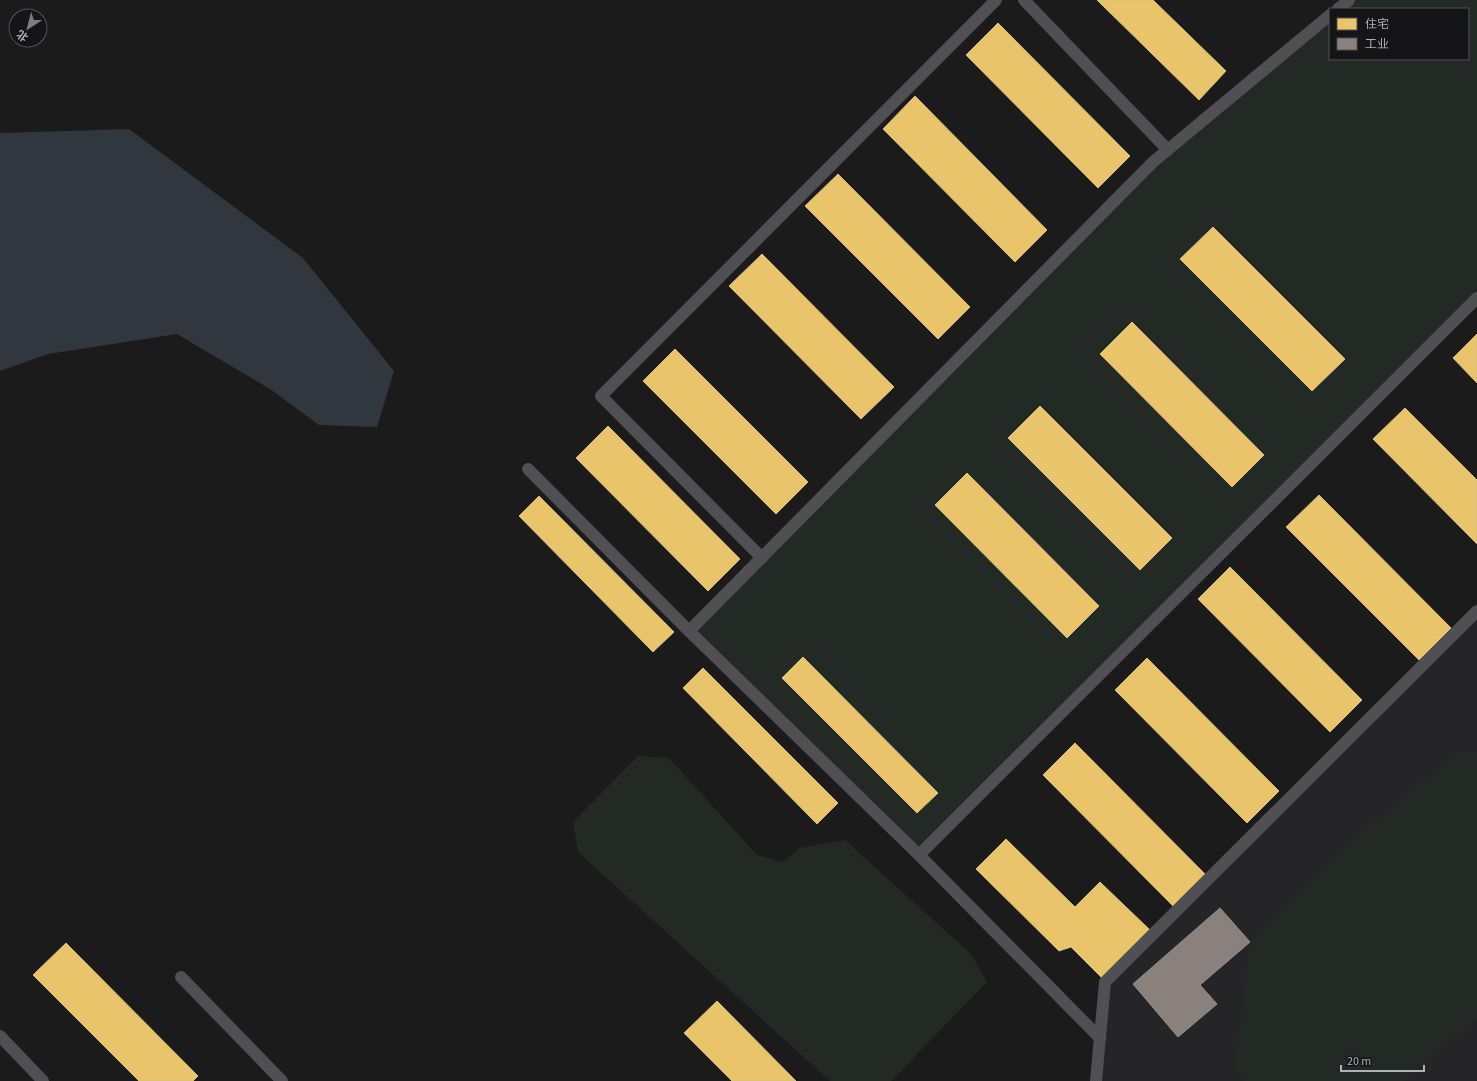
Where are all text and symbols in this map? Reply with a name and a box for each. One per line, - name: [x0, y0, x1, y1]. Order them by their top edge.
- north arrow: [8, 8, 48, 48]
- legend: [1329, 8, 1469, 60]
- text: 住宅: [1365, 16, 1389, 33]
- text: 北: [14, 26, 31, 45]
- text: 工业: [1365, 36, 1389, 53]
- scale bar: [1341, 1047, 1424, 1073]
- text: 20 m: [1347, 1053, 1371, 1070]

